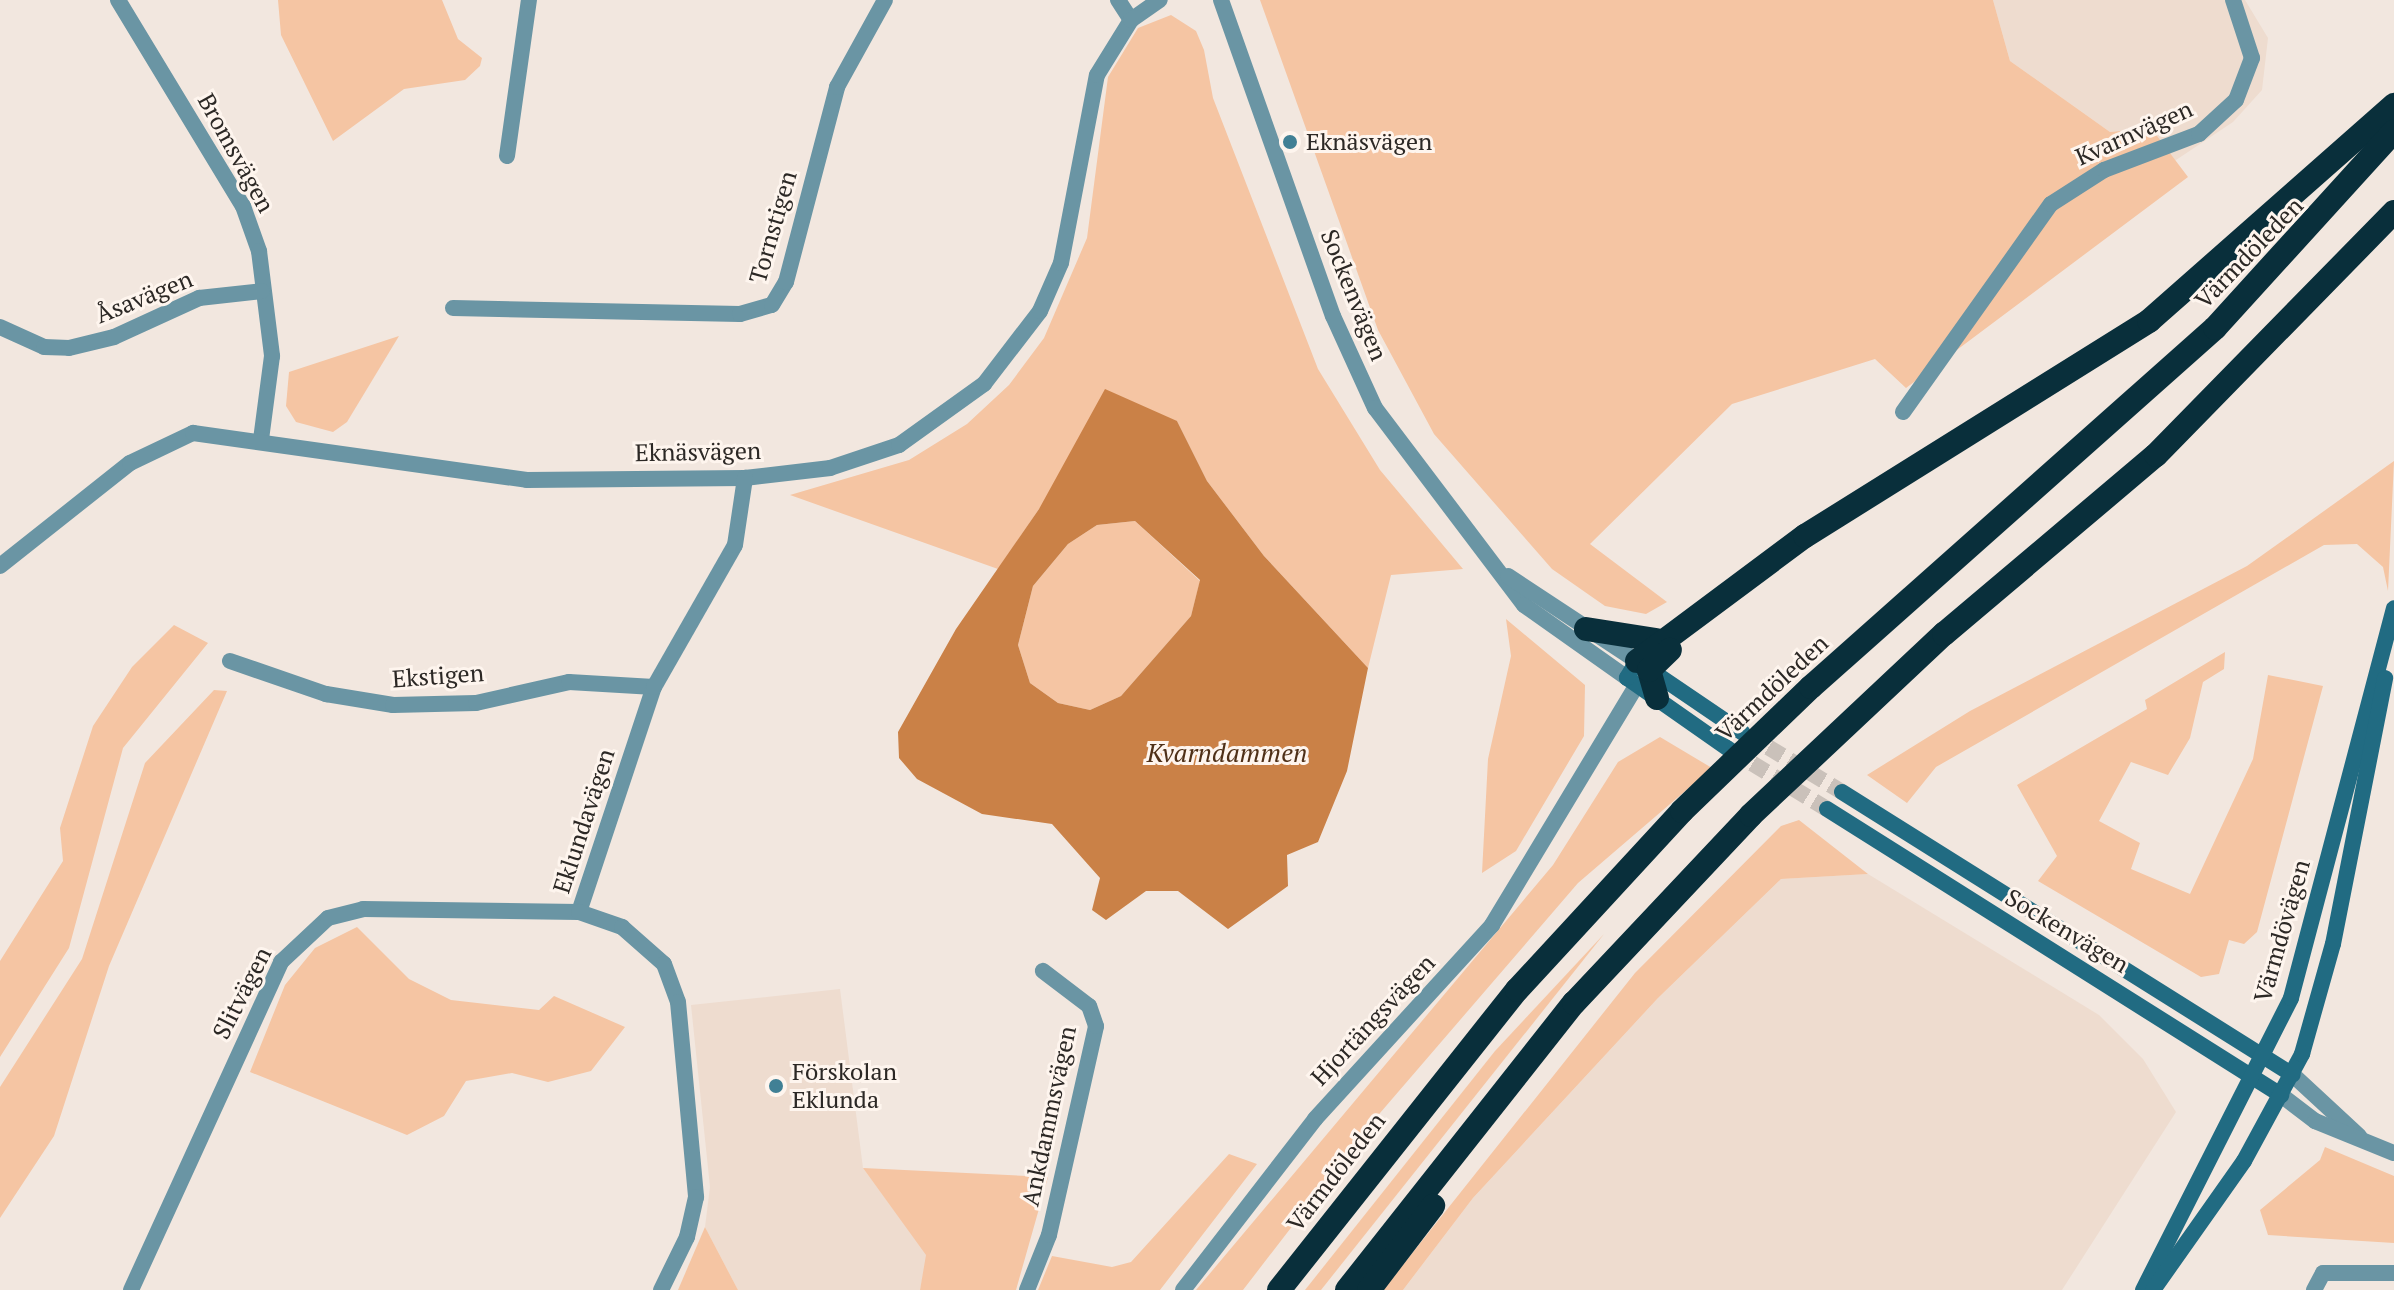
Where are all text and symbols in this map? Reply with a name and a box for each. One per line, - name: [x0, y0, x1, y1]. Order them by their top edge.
- street label: Bromsvägen: [192, 88, 280, 218]
- street label: Kvarnvägen: [2071, 94, 2197, 172]
- place label: Eknäsvägen: [1306, 128, 1432, 156]
- marker: Eknäsvägen: [1281, 133, 1299, 151]
- street label: Tornstigen: [743, 167, 803, 287]
- street label: Värmdöleden: [2189, 192, 2309, 314]
- street label: Sockenvägen: [1315, 225, 1393, 365]
- street label: Åsavägen: [91, 265, 197, 329]
- street label: Eknäsvägen: [635, 436, 761, 468]
- street label: Värmdöleden: [1710, 629, 1834, 747]
- street label: Ekstigen: [391, 658, 485, 694]
- water label: Kvarndammen: [1147, 737, 1307, 769]
- street label: Eklundavägen: [547, 745, 621, 897]
- street label: Värmdövägen: [2248, 856, 2316, 1006]
- street label: Sockenvägen: [2000, 883, 2134, 979]
- street label: Slitvägen: [207, 942, 277, 1044]
- street label: Hjortängsvägen: [1305, 949, 1441, 1091]
- street label: Ankdammsvägen: [1016, 1023, 1082, 1209]
- place label: Förskolan Eklunda: [792, 1058, 897, 1114]
- marker: Förskolan Eklunda: [767, 1077, 785, 1095]
- street label: Värmdöleden: [1281, 1107, 1391, 1237]

